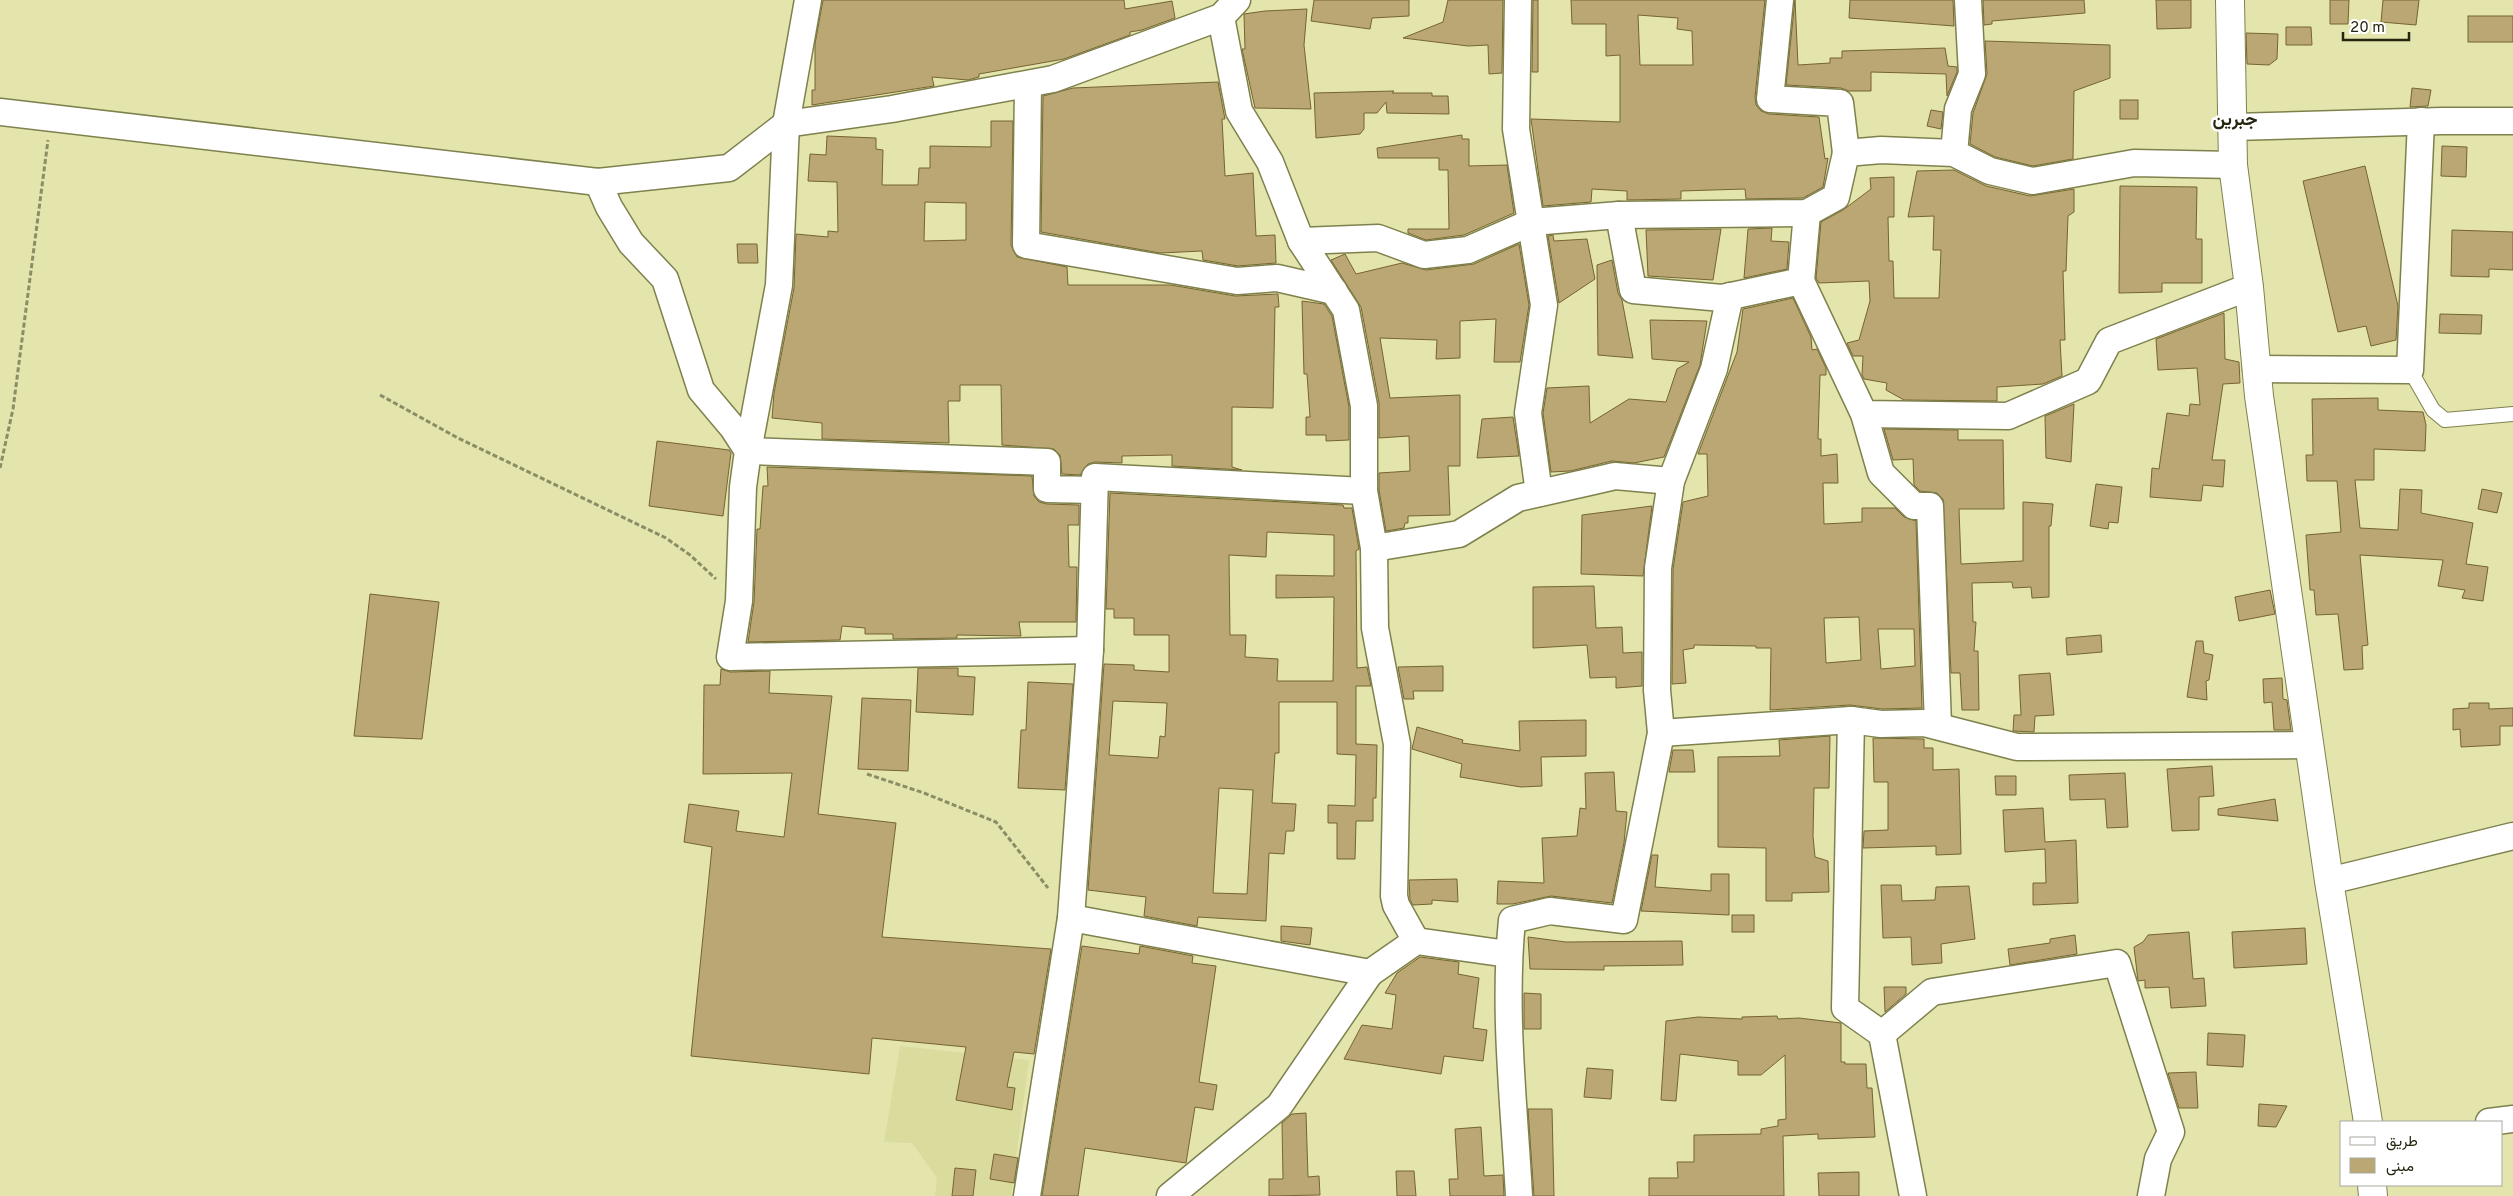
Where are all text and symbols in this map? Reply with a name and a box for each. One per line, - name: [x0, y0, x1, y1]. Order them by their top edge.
- scale bar: [2343, 10, 2409, 42]
- text: 20 m: [2350, 19, 2385, 38]
- district label: جبرين: [2212, 109, 2258, 132]
- legend: [2340, 1121, 2503, 1186]
- text: طريق: [2386, 1133, 2418, 1152]
- text: مبنى: [2386, 1158, 2414, 1177]

